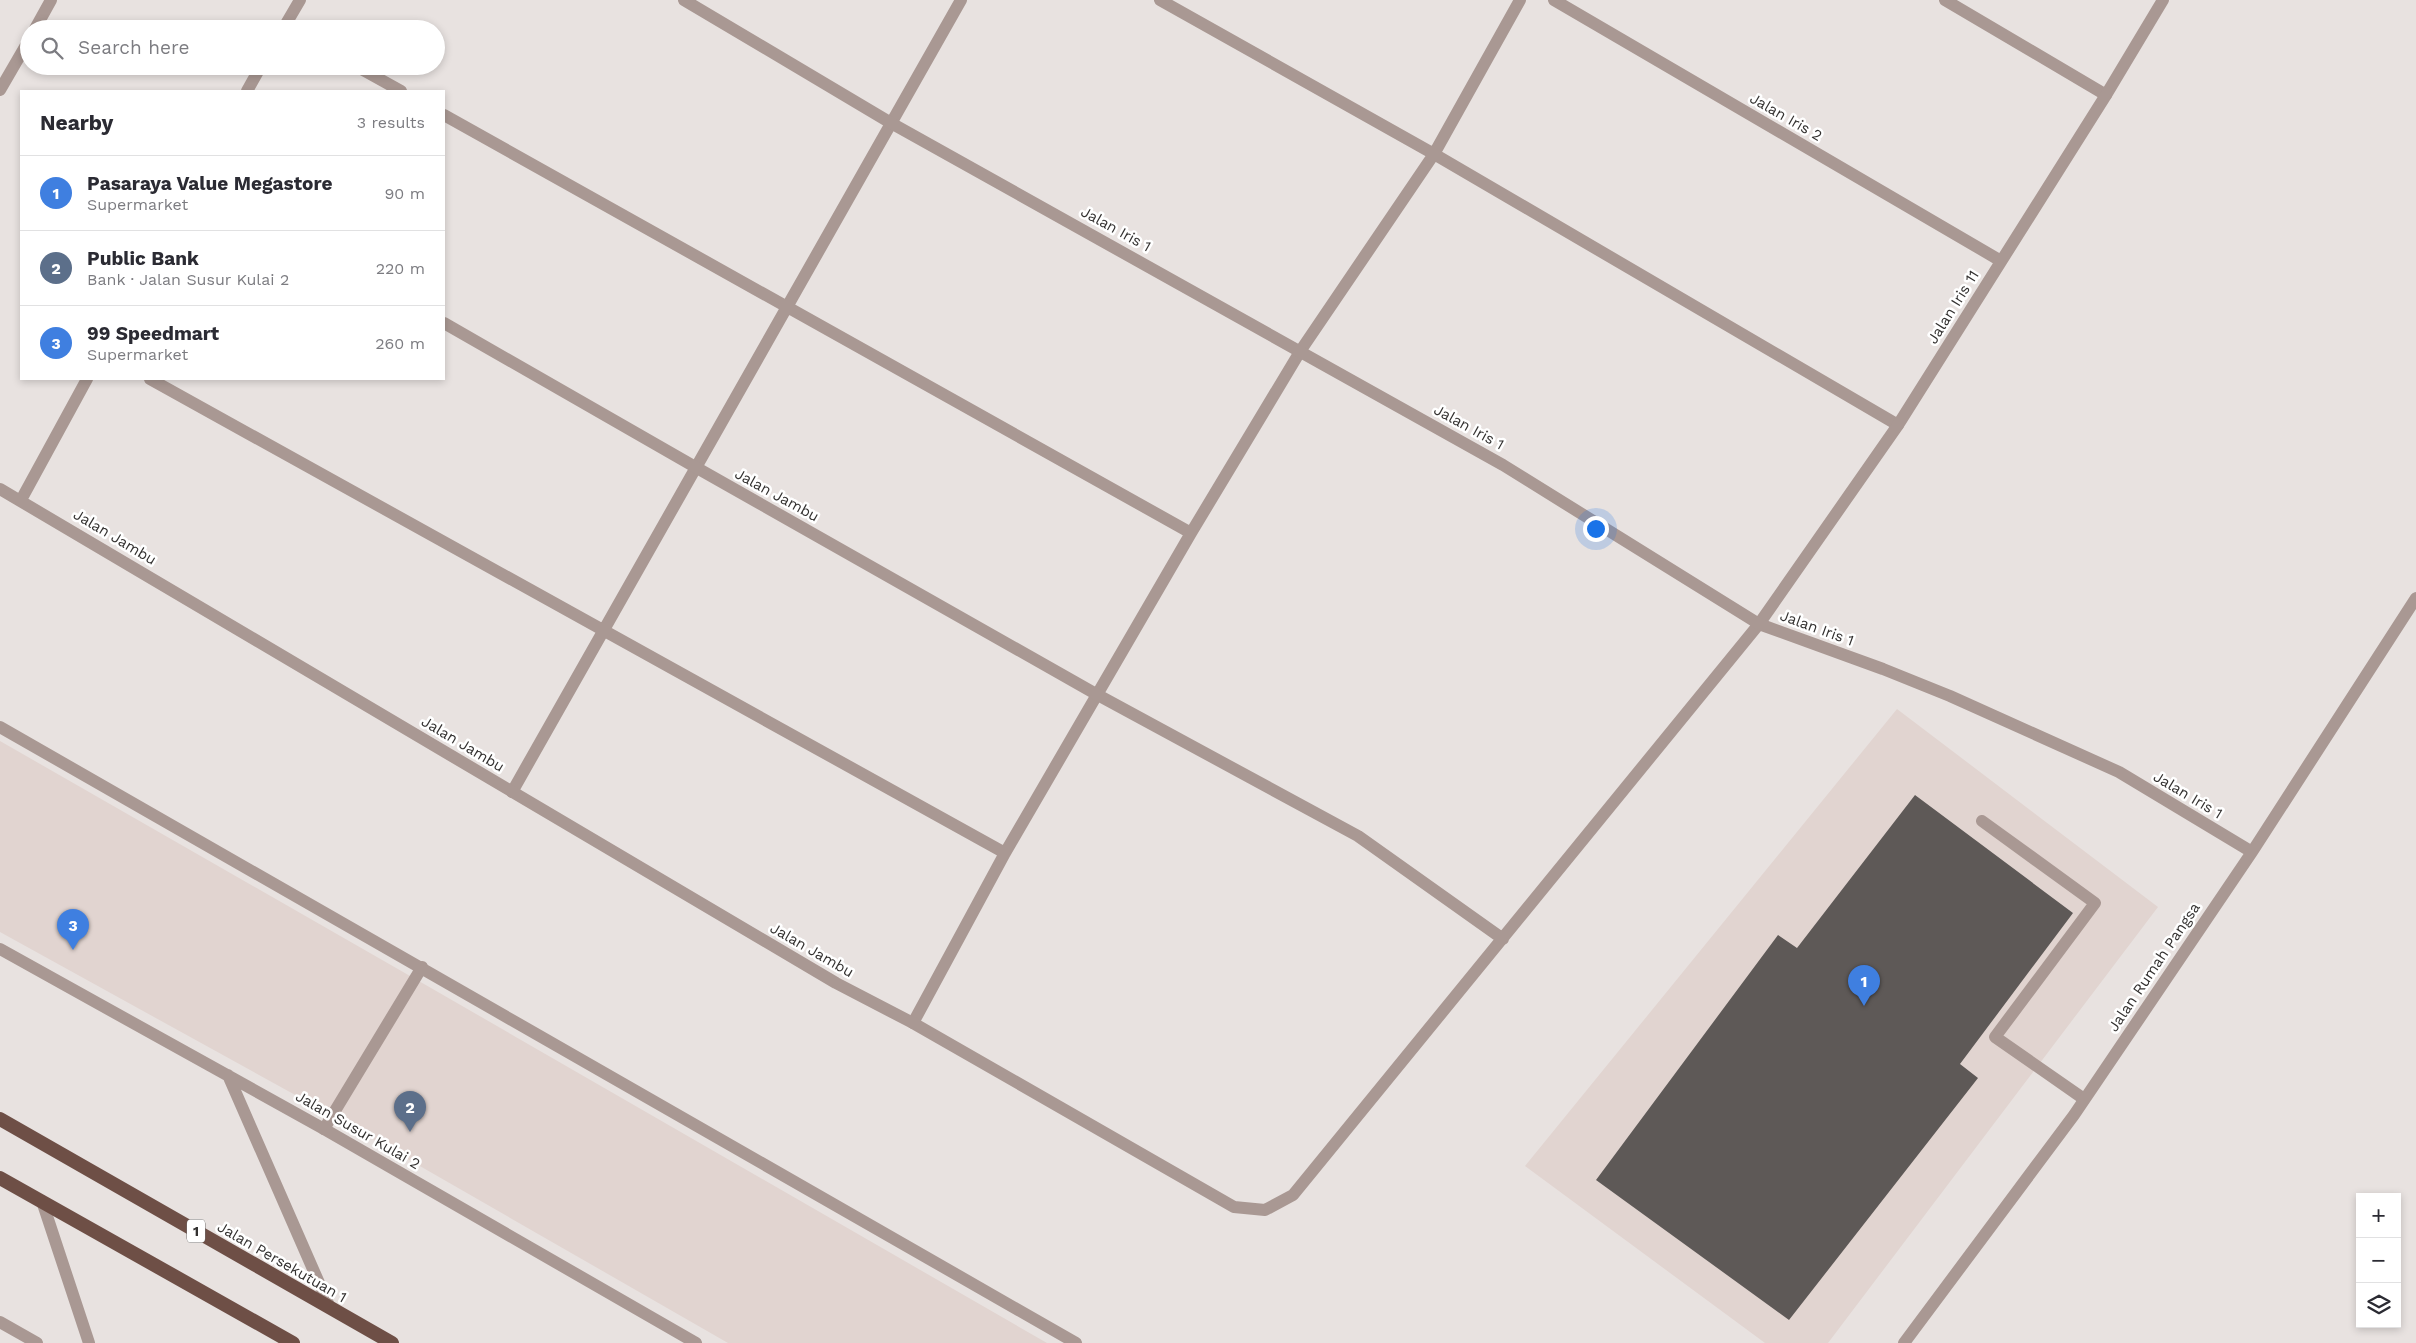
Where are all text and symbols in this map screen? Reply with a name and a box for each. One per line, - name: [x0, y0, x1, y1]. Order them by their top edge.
- search box: [20, 20, 445, 75]
- icon: search: [38, 34, 66, 62]
- text: Search here: [78, 36, 189, 59]
- street label: Jalan Iris 2: [1747, 89, 1825, 145]
- text: Nearby: [40, 110, 113, 135]
- text: 3 results: [357, 113, 425, 132]
- text: Pasaraya Value Megastore: [87, 172, 332, 195]
- text: 1: [53, 184, 59, 203]
- text: 90 m: [384, 184, 425, 203]
- text: Supermarket: [87, 195, 188, 214]
- street label: Jalan Iris 1: [1078, 202, 1154, 256]
- text: Public Bank: [87, 247, 199, 270]
- text: 2: [51, 259, 61, 278]
- text: 220 m: [376, 259, 425, 278]
- street label: Jalan Iris 11: [1923, 267, 1983, 347]
- text: Bank · Jalan Susur Kulai 2: [87, 270, 289, 289]
- text: 99 Speedmart: [87, 322, 219, 345]
- text: 3: [51, 334, 61, 353]
- text: 260 m: [375, 334, 425, 353]
- text: Supermarket: [87, 345, 188, 364]
- street label: Jalan Iris 1: [1431, 400, 1507, 454]
- street label: Jalan Jambu: [732, 464, 822, 526]
- street label: Jalan Jambu: [70, 505, 160, 569]
- your location: [1583, 516, 1609, 542]
- street label: Jalan Iris 1: [1778, 606, 1856, 650]
- street label: Jalan Jambu: [418, 712, 508, 776]
- street label: Jalan Iris 1: [2150, 767, 2226, 823]
- street label: Jalan Rumah Pangsa: [2104, 899, 2204, 1035]
- pin: 3: [57, 909, 89, 950]
- street label: Jalan Jambu: [767, 919, 857, 981]
- pin: 1: [1848, 965, 1880, 1006]
- street label: Jalan Susur Kulai 2: [292, 1087, 424, 1173]
- pin: 2: [394, 1091, 426, 1132]
- map controls: [2356, 1193, 2401, 1328]
- button: +: [2356, 1193, 2401, 1238]
- street label: Jalan Persekutuan 1: [214, 1218, 350, 1306]
- road number: 1: [187, 1220, 205, 1242]
- button: −: [2356, 1238, 2401, 1283]
- button: layers: [2356, 1283, 2401, 1328]

